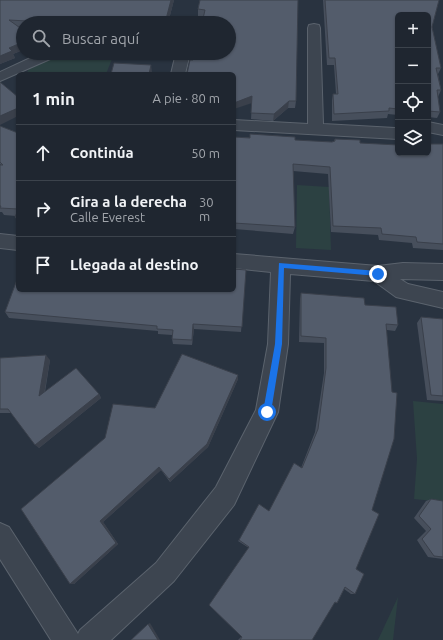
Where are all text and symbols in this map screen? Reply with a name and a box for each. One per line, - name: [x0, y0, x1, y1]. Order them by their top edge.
- map controls: [395, 12, 431, 156]
- button: +: [395, 12, 431, 48]
- search box: [16, 16, 236, 60]
- icon: search: [30, 27, 52, 49]
- text: Buscar aquí: [62, 30, 139, 47]
- button: −: [395, 48, 431, 84]
- button: locate: [395, 84, 431, 120]
- text: 1 min: [32, 89, 75, 108]
- text: A pie · 80 m: [153, 91, 220, 105]
- button: layers: [395, 120, 431, 156]
- icon: ahead: [32, 142, 54, 164]
- text: Continúa: [70, 144, 134, 161]
- text: 50 m: [191, 146, 220, 160]
- text: Gira a la derecha: [70, 193, 187, 210]
- text: 30 m: [199, 195, 214, 223]
- icon: right: [32, 198, 54, 220]
- text: Calle Everest: [70, 210, 145, 224]
- icon: arrive: [32, 254, 54, 276]
- text: Llegada al destino: [70, 256, 199, 273]
- route end: [369, 265, 387, 283]
- route start: [258, 403, 276, 421]

